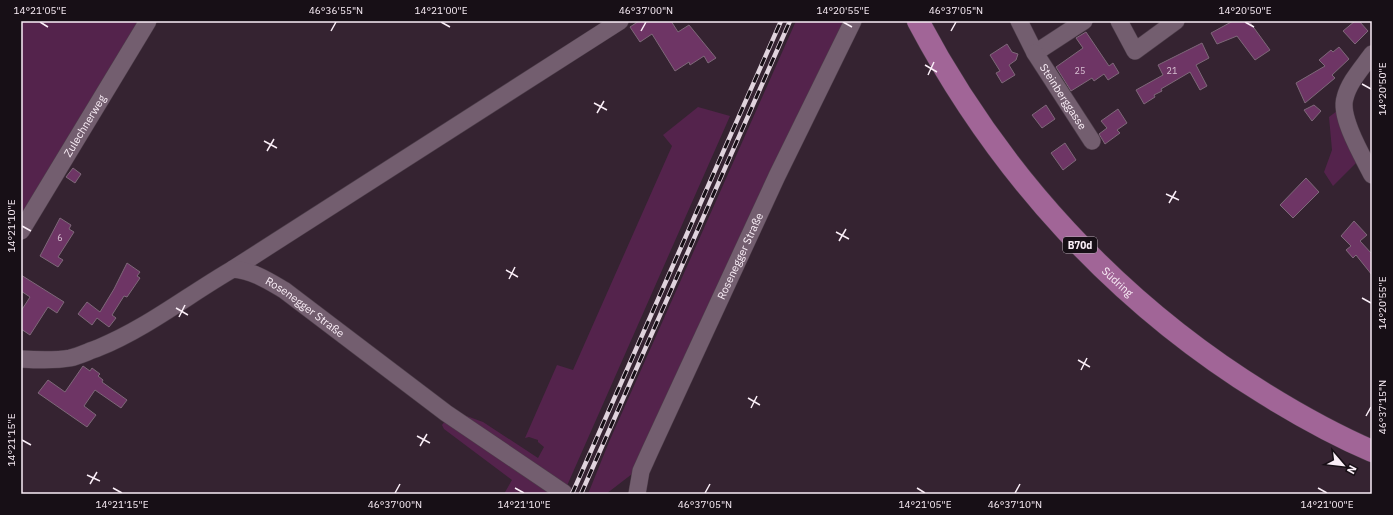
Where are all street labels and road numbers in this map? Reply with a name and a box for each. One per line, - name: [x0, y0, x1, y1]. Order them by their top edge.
- street label: Steinberggasse: [1037, 61, 1090, 132]
- street label: Zulechnerweg: [61, 92, 109, 159]
- street label: Rosenegger Straße: [714, 210, 766, 302]
- road number: B70d: [1063, 237, 1097, 253]
- street label: Südring: [1099, 264, 1136, 300]
- street label: Rosenegger Straße: [263, 274, 347, 340]

